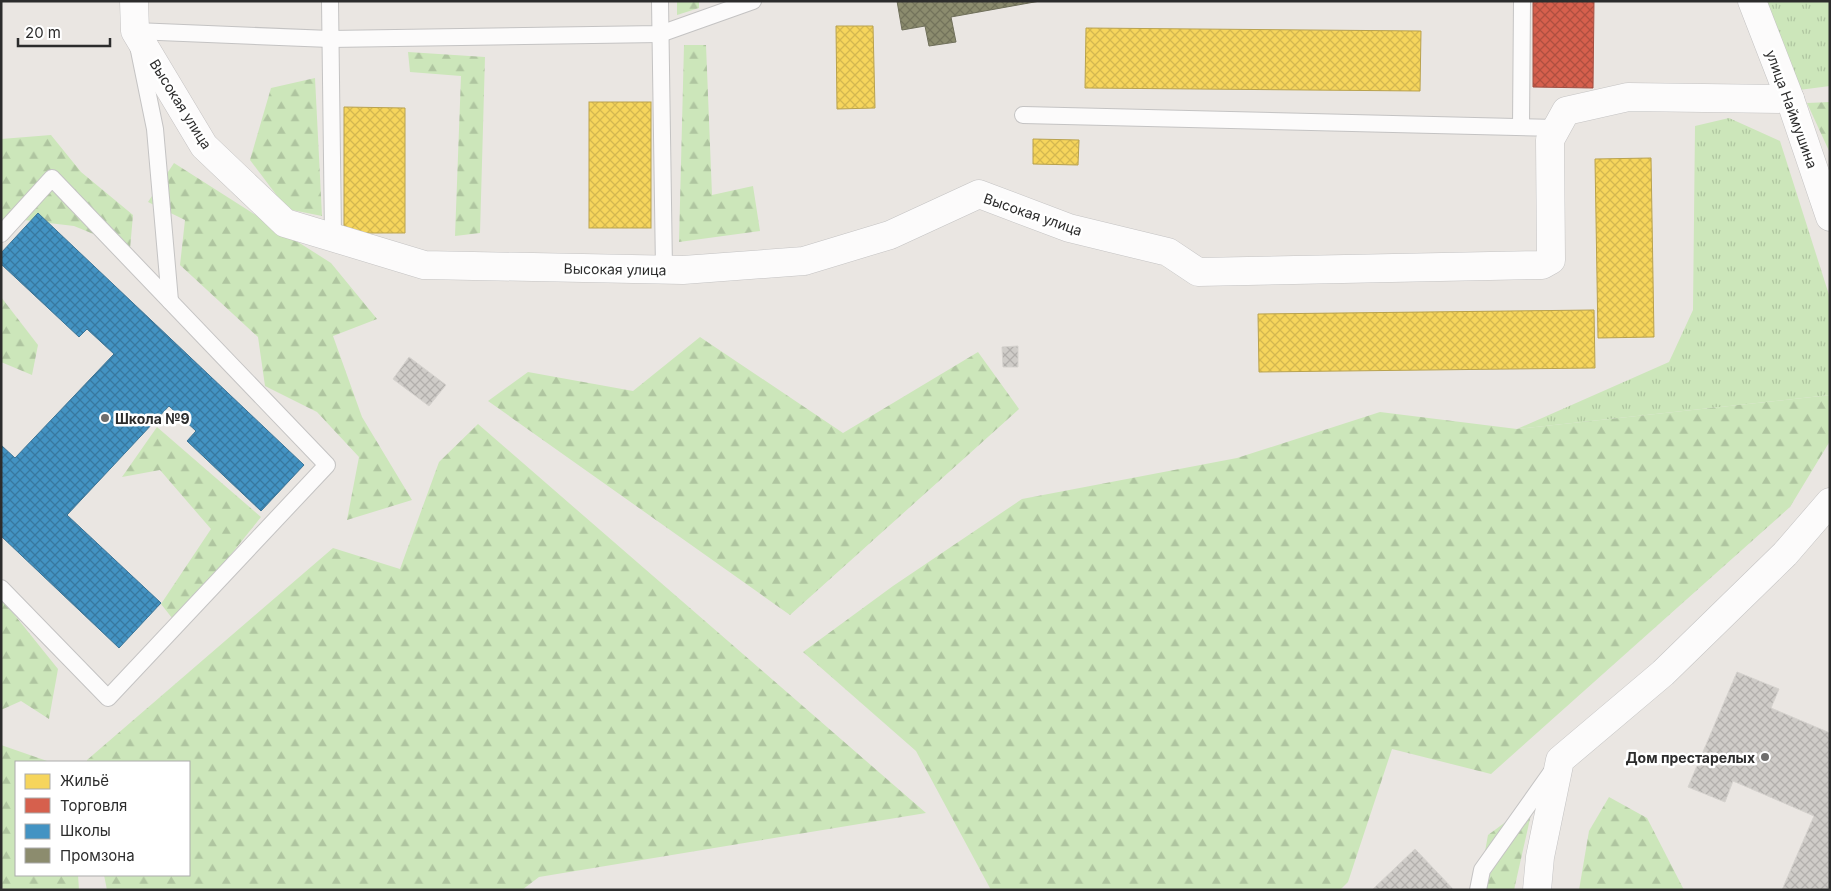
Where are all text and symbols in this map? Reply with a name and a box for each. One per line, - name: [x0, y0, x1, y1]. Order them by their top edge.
- scale bar: [18, 15, 110, 47]
- text: 20 m: [25, 23, 61, 42]
- street label: улица Наймушина: [1763, 47, 1821, 171]
- street label: Высокая улица: [147, 56, 215, 152]
- street label: Высокая улица: [982, 189, 1084, 239]
- street label: Высокая улица: [563, 260, 667, 278]
- place label: Школа №9: [115, 410, 190, 427]
- marker: Школа №9: [99, 412, 111, 424]
- place label: Дом престарелых: [1625, 749, 1755, 766]
- marker: Дом престарелых: [1759, 751, 1771, 763]
- legend: [15, 761, 190, 876]
- text: Жильё: [60, 771, 109, 790]
- text: Торговля: [60, 796, 127, 815]
- text: Школы: [60, 821, 111, 840]
- text: Промзона: [60, 846, 135, 865]

